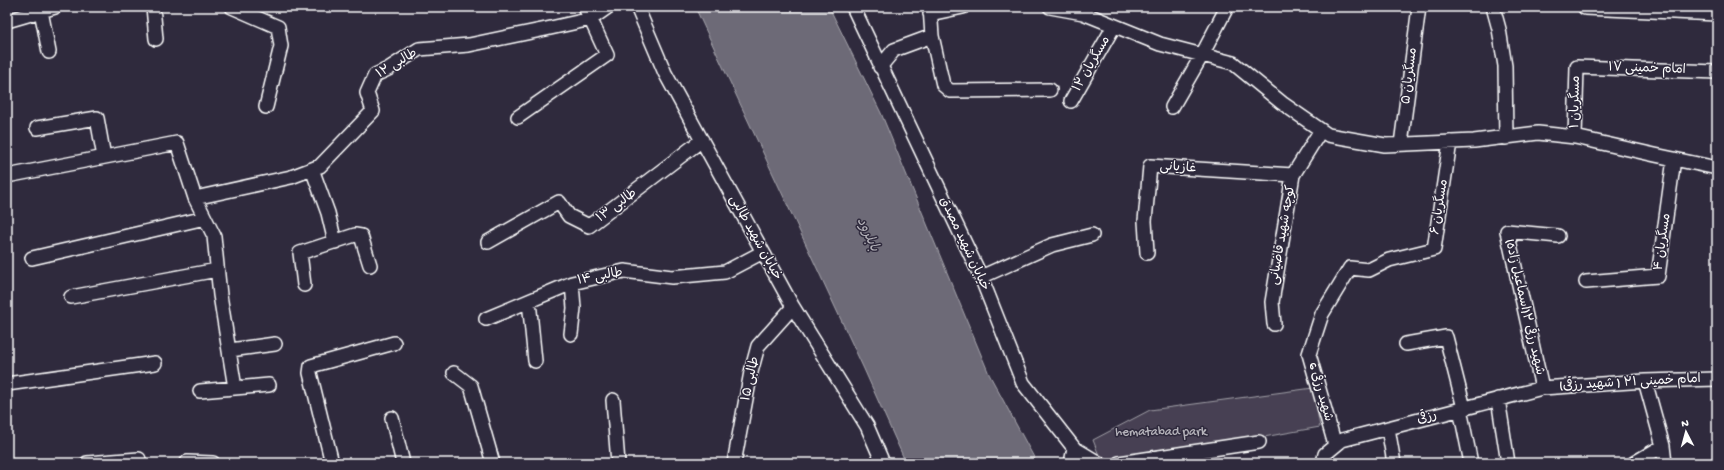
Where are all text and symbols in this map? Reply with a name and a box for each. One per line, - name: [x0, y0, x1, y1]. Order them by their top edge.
- street label: مسگریان ۱۲: [1068, 33, 1114, 94]
- street label: طالبی ۱۲: [374, 46, 420, 82]
- street label: مسگریان ۵: [1397, 47, 1421, 105]
- street label: امام خمینی ۱۷: [1608, 60, 1686, 79]
- street label: مسگریان ۱: [1566, 75, 1584, 129]
- street label: غازیانی: [1159, 159, 1197, 177]
- street label: مسگریان ۶: [1426, 178, 1452, 236]
- street label: کوچه شهید قاضیانی: [1267, 184, 1299, 286]
- street label: طالبی ۱۳: [594, 186, 640, 226]
- street label: خیابان شهید طالبی: [725, 193, 785, 283]
- street label: خیابان شهید مصدق: [936, 195, 992, 293]
- street label: مسگریان ۴: [1650, 212, 1674, 272]
- water label: بابلرود: [852, 215, 883, 256]
- street label: شهید رزقی ۲(اسماعیل زاده): [1501, 237, 1550, 377]
- street label: طالبی ۱۴: [576, 265, 624, 289]
- street label: طالبی ۱۵: [739, 355, 763, 403]
- street label: شهید رزقی 6: [1304, 360, 1338, 423]
- street label: امام خمینی ۲۱ ( شهید رزقی): [1559, 369, 1701, 395]
- street label: رزقی: [1415, 405, 1439, 428]
- north arrow: [1666, 412, 1706, 452]
- text: N: [1681, 418, 1689, 430]
- park label: hematabad park: [1115, 425, 1208, 440]

